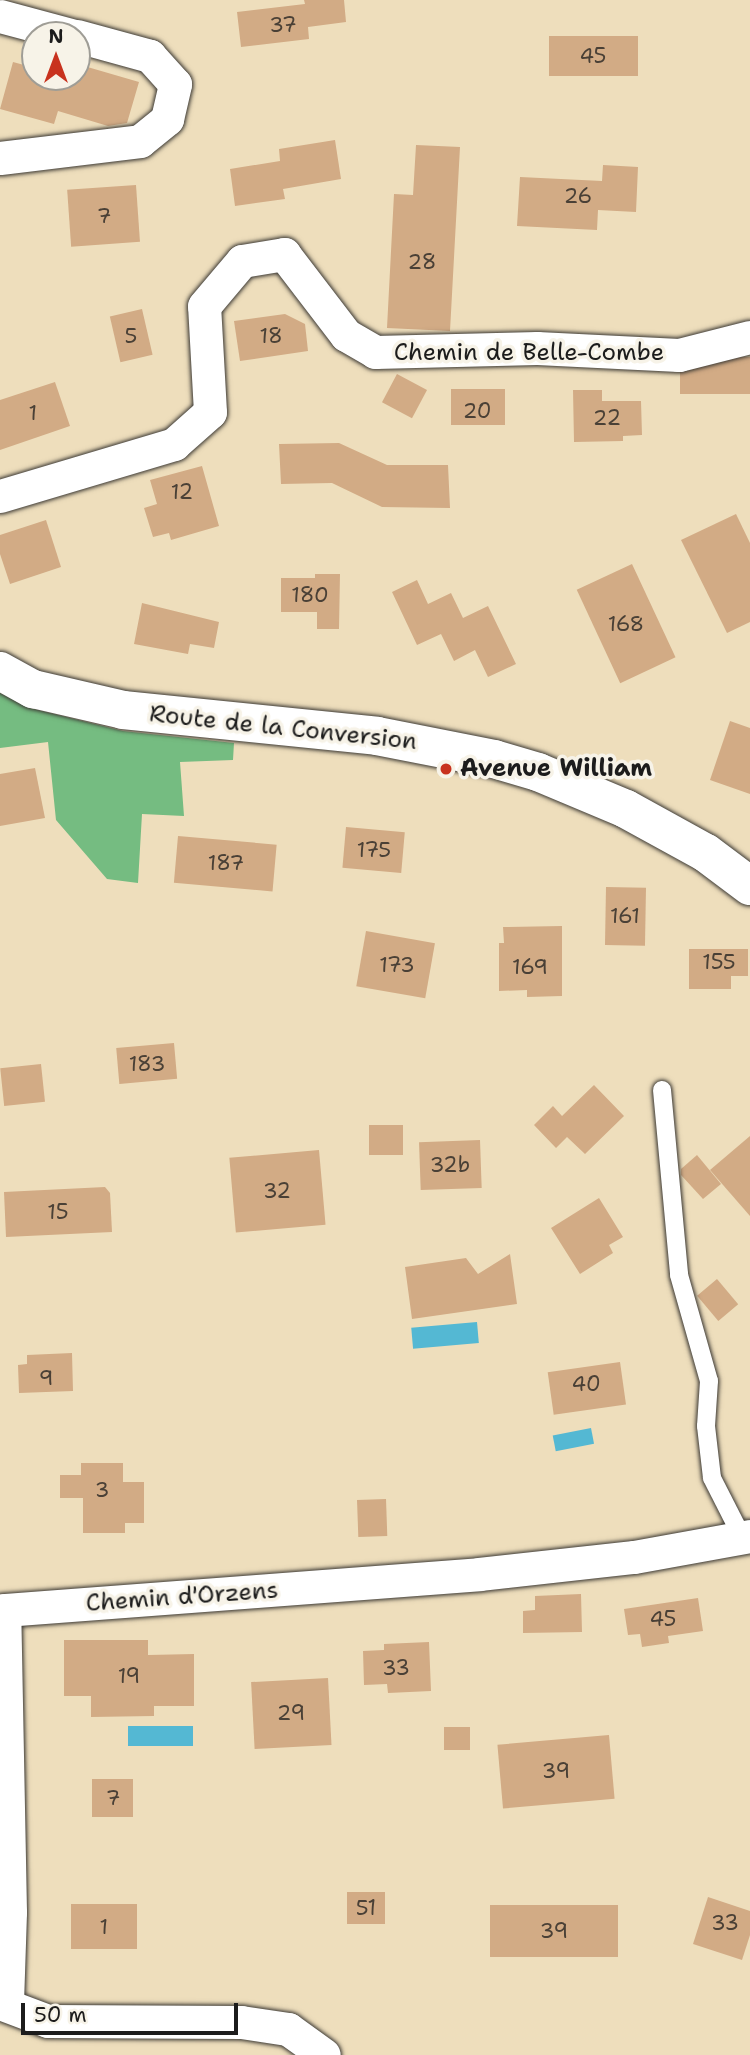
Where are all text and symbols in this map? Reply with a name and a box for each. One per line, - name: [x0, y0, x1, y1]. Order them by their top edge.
- house number: 37: [269, 12, 297, 38]
- north arrow: [21, 21, 91, 91]
- text: N: [48, 24, 64, 49]
- house number: 45: [580, 43, 606, 69]
- house number: 26: [564, 183, 592, 209]
- house number: 7: [97, 203, 111, 229]
- house number: 28: [408, 249, 436, 275]
- house number: 5: [125, 323, 137, 349]
- house number: 18: [259, 323, 283, 349]
- street label: Chemin de Belle-Combe: [394, 339, 664, 367]
- house number: 20: [463, 398, 491, 424]
- house number: 1: [29, 400, 37, 426]
- house number: 22: [593, 405, 621, 431]
- house number: 12: [171, 479, 193, 505]
- house number: 180: [291, 582, 329, 608]
- house number: 168: [608, 611, 644, 637]
- street label: Route de la Conversion: [148, 700, 418, 756]
- place label: Avenue William: [460, 755, 652, 783]
- marker: Avenue William: [438, 761, 454, 777]
- house number: 175: [357, 837, 391, 863]
- house number: 187: [208, 850, 244, 876]
- house number: 161: [610, 903, 640, 929]
- house number: 155: [702, 949, 736, 975]
- house number: 173: [379, 952, 415, 978]
- house number: 169: [512, 954, 548, 980]
- house number: 183: [129, 1051, 165, 1077]
- house number: 32b: [430, 1152, 470, 1178]
- house number: 32: [263, 1178, 291, 1204]
- house number: 15: [47, 1199, 69, 1225]
- house number: 9: [39, 1365, 53, 1391]
- house number: 40: [571, 1371, 601, 1397]
- house number: 3: [95, 1477, 109, 1503]
- street label: Chemin d'Orzens: [85, 1576, 279, 1618]
- house number: 45: [650, 1606, 676, 1632]
- house number: 33: [382, 1655, 410, 1681]
- house number: 19: [118, 1663, 140, 1689]
- house number: 29: [277, 1700, 305, 1726]
- house number: 39: [542, 1758, 570, 1784]
- house number: 7: [106, 1785, 120, 1811]
- house number: 51: [356, 1895, 376, 1921]
- house number: 33: [711, 1910, 739, 1936]
- house number: 1: [100, 1914, 108, 1940]
- house number: 39: [540, 1918, 568, 1944]
- scale bar: [24, 1988, 242, 2032]
- text: 50 m: [34, 2001, 87, 2029]

